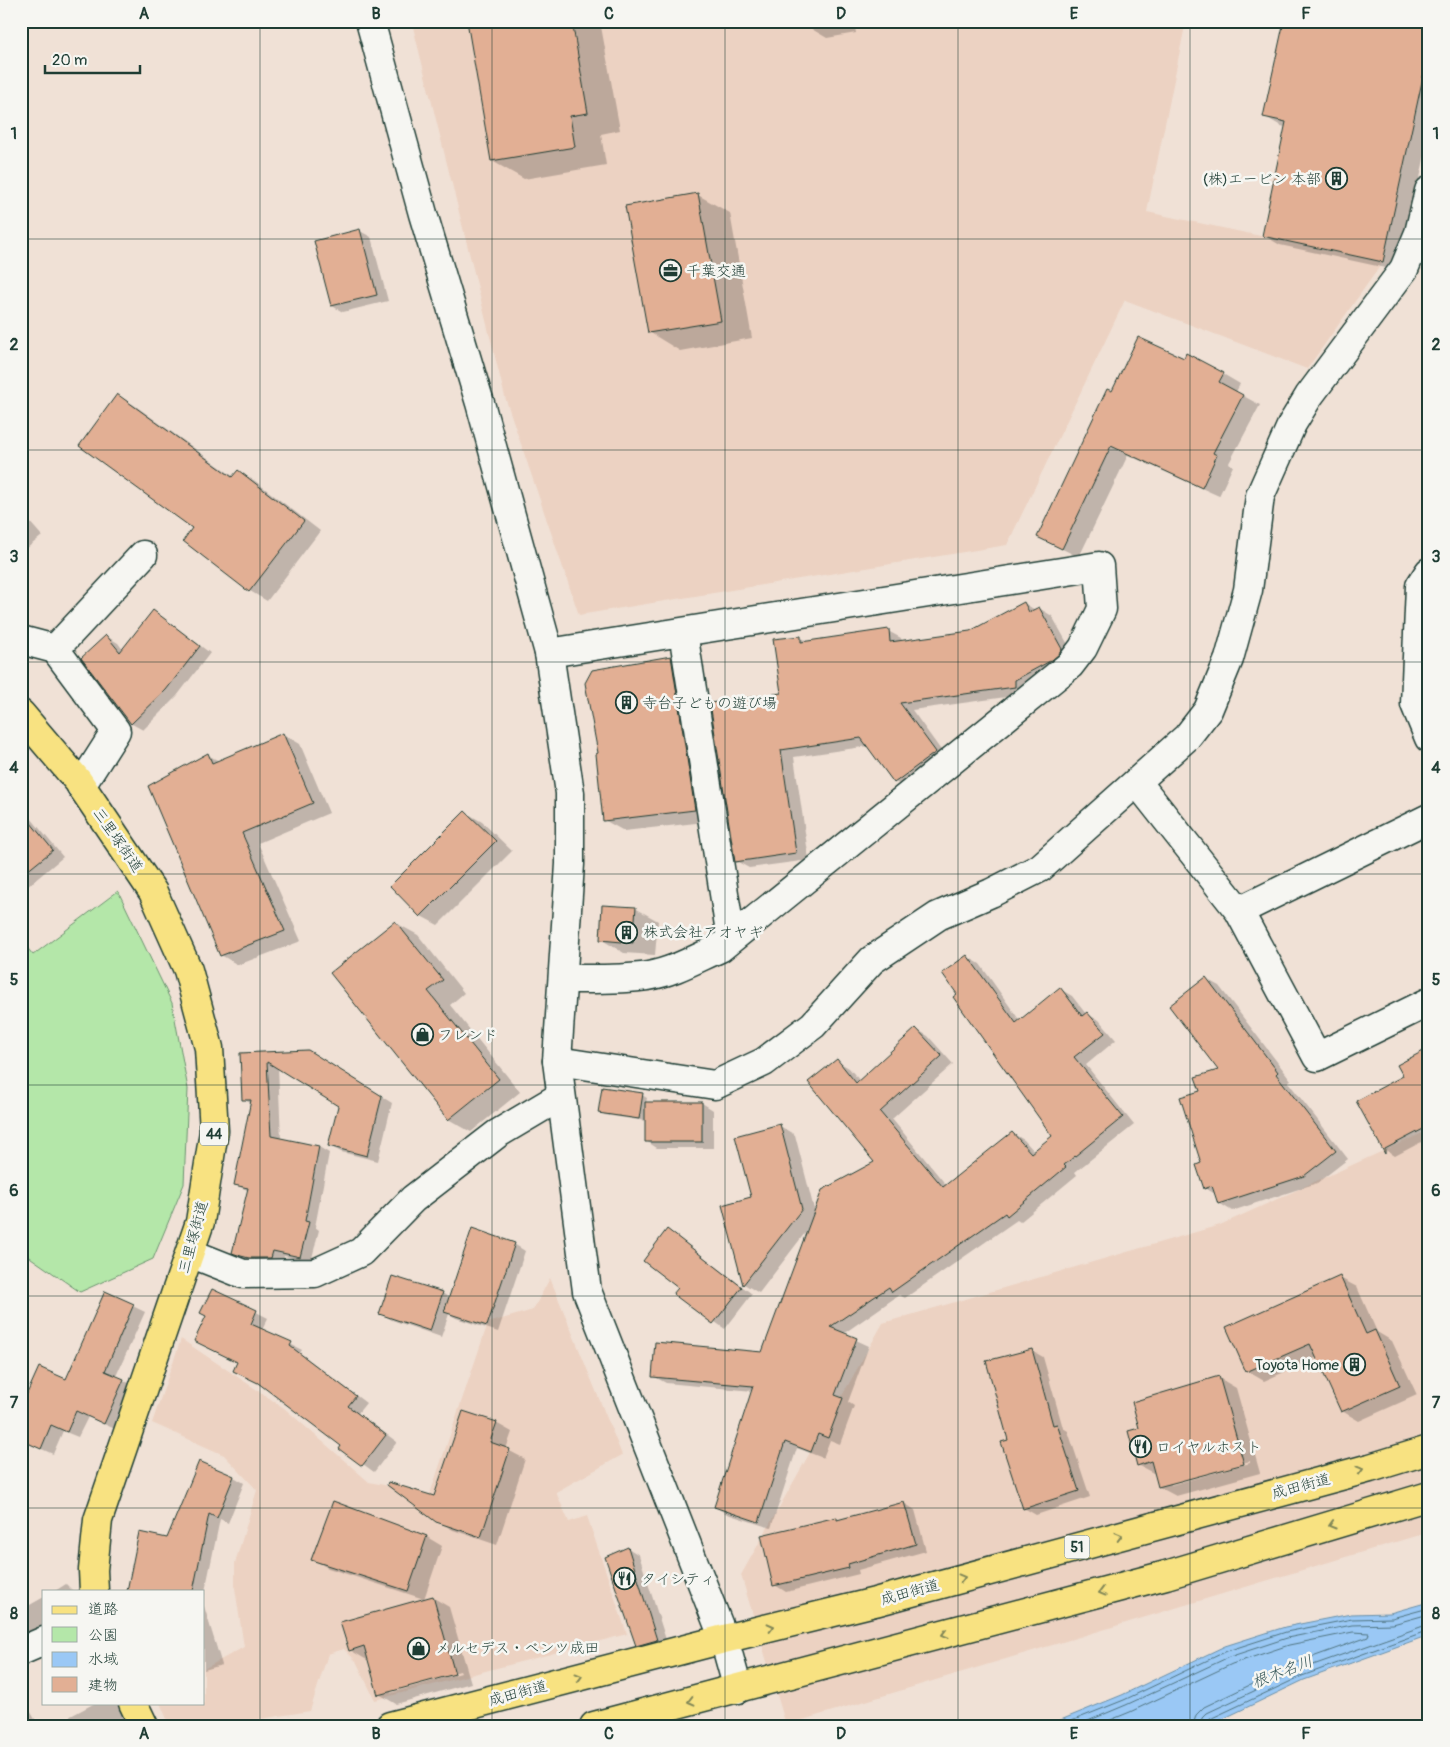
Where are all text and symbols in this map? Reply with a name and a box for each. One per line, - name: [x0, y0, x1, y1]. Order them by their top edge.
- text: A: [139, 4, 150, 24]
- text: B: [371, 4, 381, 24]
- text: C: [604, 4, 614, 24]
- text: D: [836, 4, 846, 24]
- text: E: [1070, 4, 1079, 24]
- text: F: [1301, 4, 1311, 24]
- scale bar: [45, 42, 140, 74]
- text: 20 m: [52, 51, 87, 70]
- text: 1: [11, 124, 17, 144]
- text: 1: [1433, 124, 1439, 144]
- building icon: (株)エービン 本部: [1325, 167, 1349, 191]
- place label: (株)エービン 本部: [1203, 170, 1321, 189]
- office icon: 千葉交通: [658, 259, 682, 283]
- place label: 千葉交通: [686, 262, 746, 281]
- text: 2: [10, 335, 19, 355]
- text: 2: [1432, 335, 1441, 355]
- text: 3: [10, 547, 19, 567]
- text: 3: [1432, 547, 1441, 567]
- building icon: 寺台子どもの遊び場: [614, 691, 638, 715]
- place label: 寺台子どもの遊び場: [642, 694, 777, 713]
- text: 4: [9, 758, 19, 778]
- text: 4: [1431, 758, 1441, 778]
- street label: 三里塚街道: [88, 804, 147, 876]
- building icon: 株式会社アオヤギ: [615, 920, 639, 944]
- place label: 株式会社アオヤギ: [643, 923, 763, 942]
- text: 5: [10, 970, 19, 990]
- text: 5: [1432, 970, 1441, 990]
- shop icon: フレンド: [410, 1023, 434, 1047]
- place label: フレンド: [438, 1026, 498, 1045]
- road number: 44: [200, 1122, 228, 1146]
- text: 6: [9, 1181, 19, 1201]
- text: 6: [1431, 1181, 1441, 1201]
- street label: 三里塚街道: [175, 1198, 212, 1276]
- building icon: Toyota Home: [1343, 1353, 1367, 1377]
- place label: Toyota Home: [1255, 1356, 1340, 1375]
- text: 7: [10, 1393, 19, 1413]
- text: 7: [1432, 1393, 1441, 1413]
- restaurant icon: ロイヤルホスト: [1128, 1435, 1152, 1459]
- place label: ロイヤルホスト: [1156, 1438, 1262, 1457]
- one-way arrow: [1356, 1466, 1364, 1476]
- street label: 成田街道: [1270, 1470, 1333, 1503]
- one-way arrow: [1328, 1520, 1336, 1530]
- one-way arrow: [1114, 1531, 1123, 1541]
- road number: 51: [1064, 1535, 1090, 1558]
- restaurant icon: タイシティ: [613, 1567, 637, 1591]
- place label: タイシティ: [641, 1570, 715, 1589]
- one-way arrow: [958, 1573, 967, 1584]
- street label: 成田街道: [879, 1576, 942, 1609]
- one-way arrow: [1098, 1586, 1107, 1597]
- legend: [42, 1590, 205, 1704]
- text: 道路: [88, 1600, 118, 1619]
- text: 8: [10, 1604, 18, 1624]
- text: 8: [1432, 1604, 1440, 1624]
- one-way arrow: [766, 1622, 775, 1633]
- text: 公園: [88, 1626, 118, 1645]
- one-way arrow: [941, 1628, 950, 1639]
- shop icon: メルセデス・ベンツ成田: [407, 1636, 431, 1660]
- place label: メルセデス・ベンツ成田: [435, 1639, 599, 1658]
- text: 水域: [88, 1650, 118, 1669]
- water label: 根木名川: [1249, 1651, 1316, 1693]
- one-way arrow: [574, 1672, 583, 1683]
- text: 建物: [88, 1676, 118, 1695]
- street label: 成田街道: [487, 1677, 550, 1710]
- one-way arrow: [686, 1695, 695, 1706]
- text: A: [139, 1724, 150, 1744]
- text: B: [371, 1724, 381, 1744]
- text: C: [604, 1724, 614, 1744]
- text: D: [836, 1724, 846, 1744]
- text: E: [1070, 1724, 1079, 1744]
- text: F: [1301, 1724, 1311, 1744]

